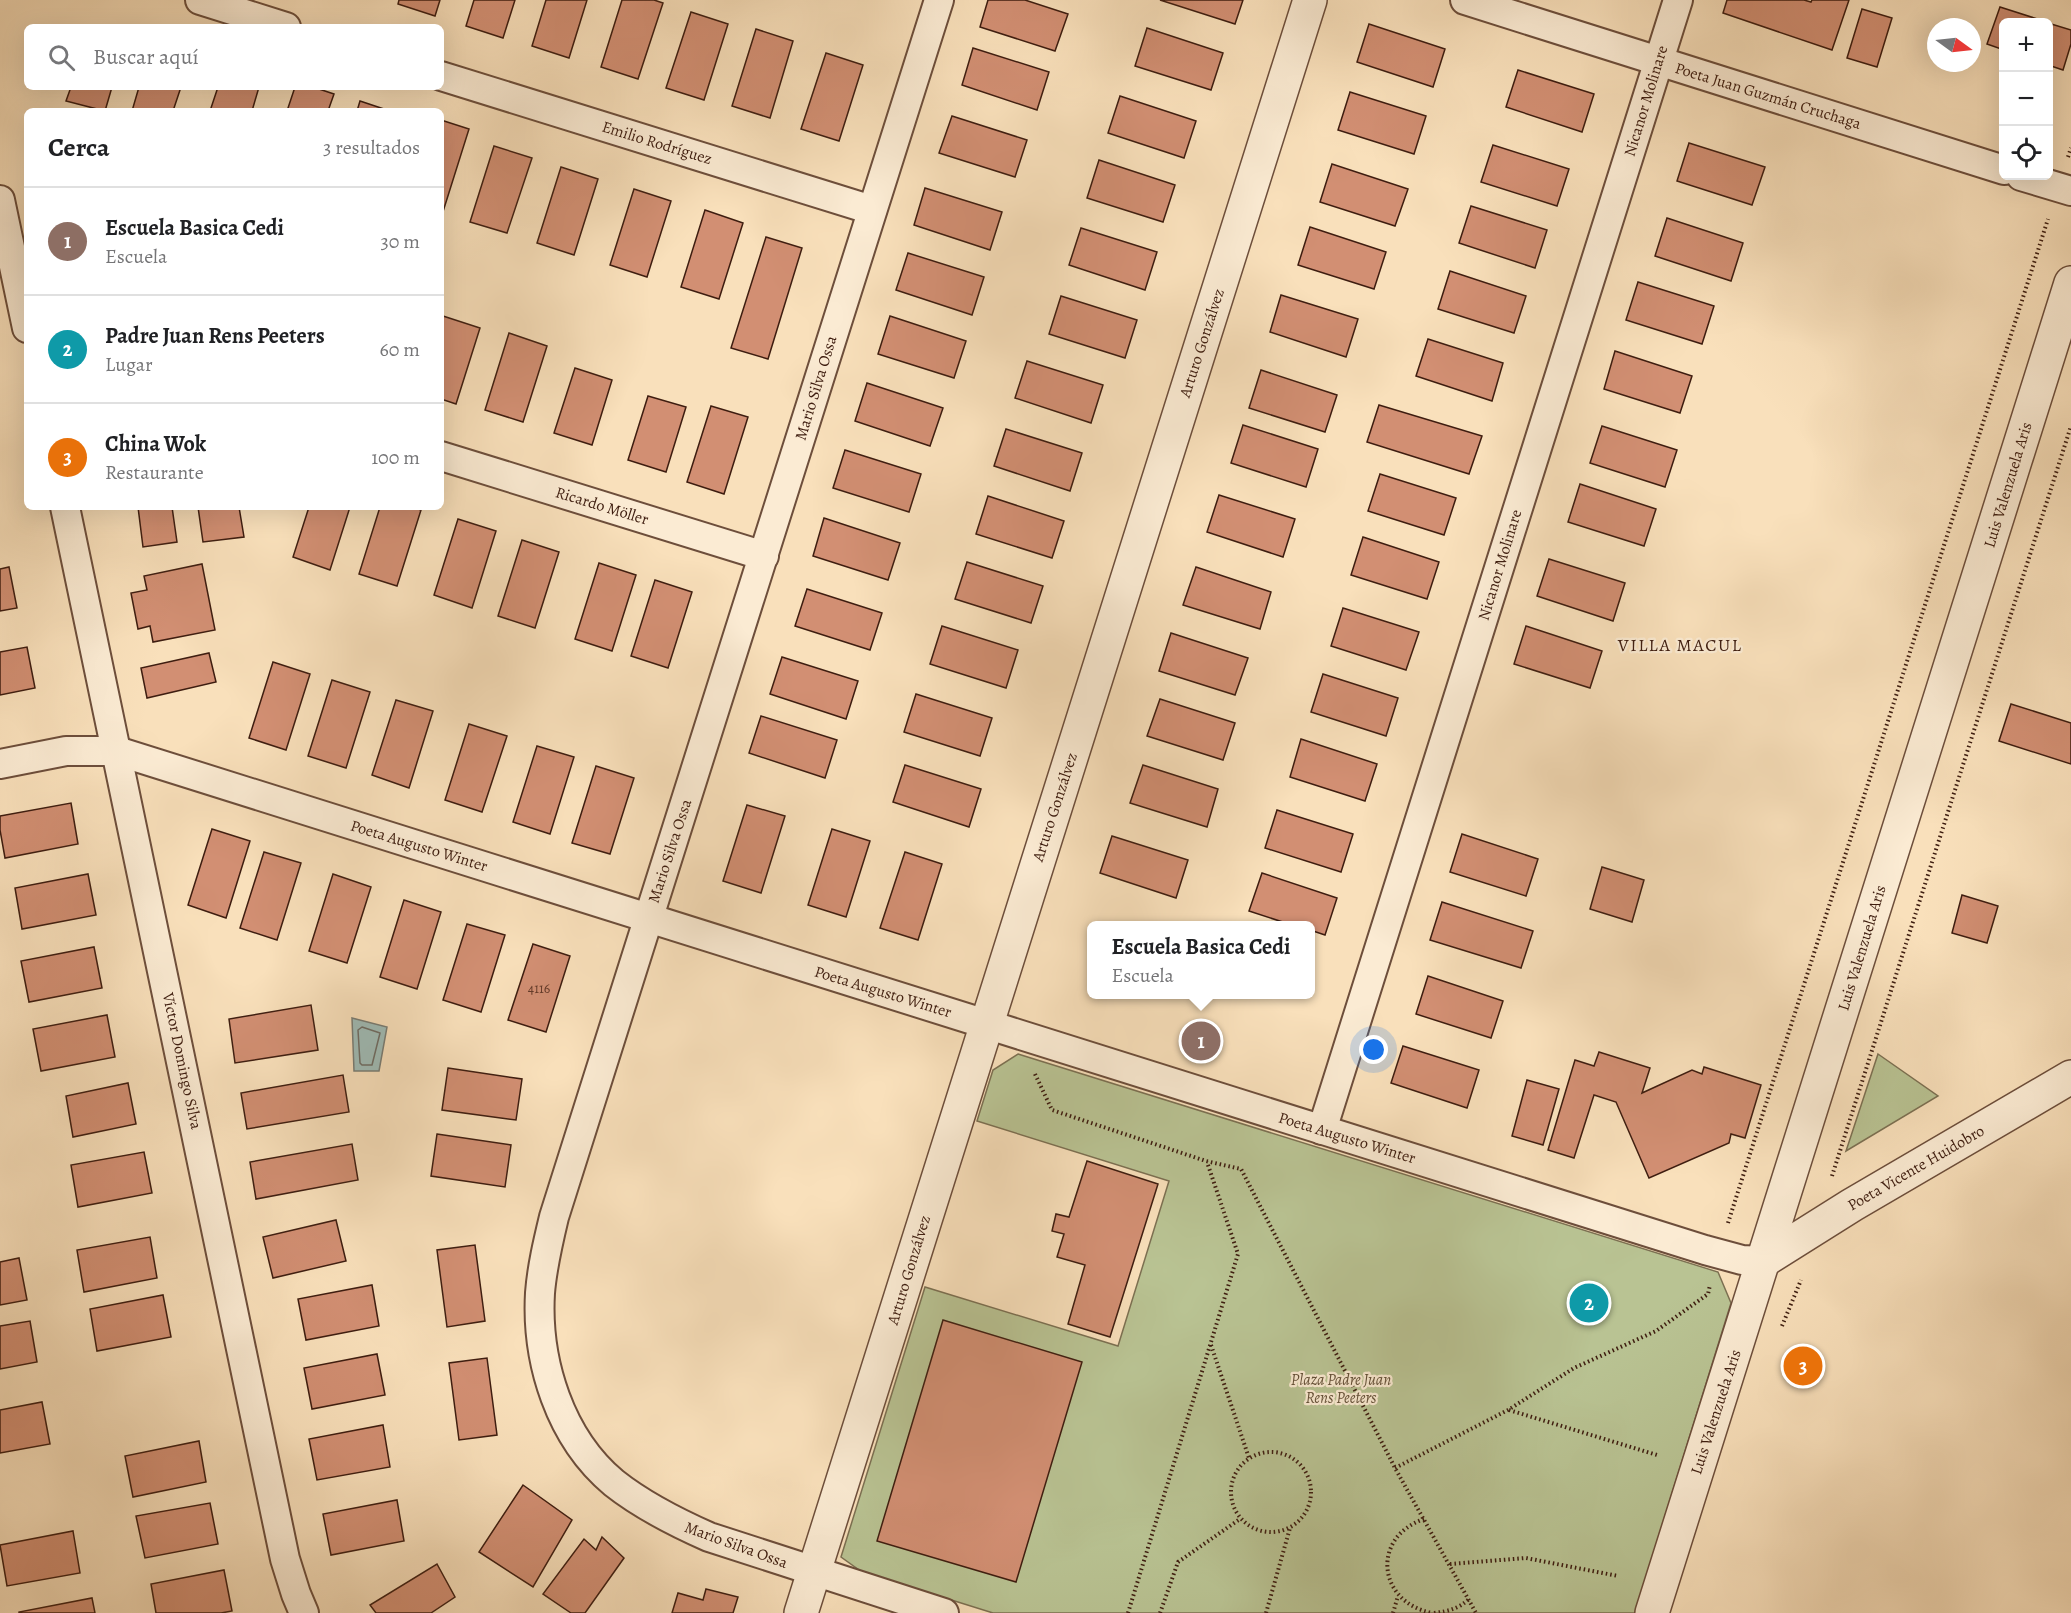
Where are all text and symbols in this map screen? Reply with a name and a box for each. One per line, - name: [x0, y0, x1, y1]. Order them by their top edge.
- north arrow: [1927, 18, 1981, 72]
- map controls: [1999, 18, 2053, 180]
- button: +: [1999, 18, 2053, 72]
- search box: [24, 24, 444, 90]
- icon: search: [45, 41, 78, 74]
- text: Buscar aquí: [93, 42, 199, 72]
- street label: Nicanor Molinare: [1619, 43, 1673, 159]
- street label: Poeta Juan Guzmán Cruchaga: [1672, 57, 1864, 135]
- button: −: [1999, 72, 2053, 126]
- street label: Emilio Rodríguez: [599, 116, 715, 170]
- button: locate: [1999, 126, 2053, 180]
- text: Cerca: [48, 130, 110, 165]
- text: 3 resultados: [323, 134, 420, 161]
- text: Escuela Basica Cedi: [105, 213, 284, 243]
- text: 1: [64, 228, 71, 255]
- text: 30 m: [380, 228, 420, 255]
- text: Escuela: [105, 243, 167, 270]
- street label: Arturo Gonzálvez: [1174, 286, 1230, 401]
- text: Padre Juan Rens Peeters: [105, 321, 325, 351]
- street label: Mario Silva Ossa: [790, 333, 843, 443]
- text: 2: [63, 336, 72, 363]
- text: 60 m: [380, 336, 420, 363]
- text: Lugar: [105, 351, 153, 378]
- street label: Luis Valenzuela Aris: [1978, 419, 2038, 551]
- text: China Wok: [105, 429, 206, 459]
- text: 3: [63, 444, 72, 471]
- text: 100 m: [371, 444, 420, 471]
- text: Restaurante: [105, 459, 204, 486]
- street label: Ricardo Möller: [553, 481, 651, 531]
- street label: Nicanor Molinare: [1473, 507, 1527, 623]
- district label: VILLA MACUL: [1617, 633, 1742, 657]
- street label: Arturo Gonzálvez: [1027, 750, 1083, 865]
- street label: Mario Silva Ossa: [643, 796, 697, 906]
- street label: Poeta Augusto Winter: [348, 815, 490, 877]
- street label: Luis Valenzuela Aris: [1832, 882, 1892, 1014]
- popup: [1087, 921, 1315, 999]
- text: Escuela Basica Cedi: [1111, 932, 1291, 962]
- street label: Poeta Augusto Winter: [812, 961, 954, 1023]
- text: Escuela: [1111, 962, 1174, 989]
- house number: 4116: [528, 979, 550, 998]
- street label: Víctor Domingo Silva: [157, 990, 207, 1132]
- pin: 1: [1182, 1018, 1220, 1064]
- your location: [1359, 1035, 1388, 1064]
- street label: Poeta Augusto Winter: [1276, 1107, 1418, 1169]
- street label: Poeta Vicente Huidobro: [1843, 1120, 1989, 1216]
- street label: Arturo Gonzálvez: [882, 1213, 936, 1328]
- pin: 2: [1570, 1280, 1608, 1326]
- pin: 3: [1784, 1344, 1822, 1388]
- street label: Luis Valenzuela Aris: [1685, 1347, 1747, 1477]
- park label: Plaza Padre Juan Rens Peeters: [1291, 1369, 1391, 1409]
- street label: Mario Silva Ossa: [681, 1516, 791, 1574]

